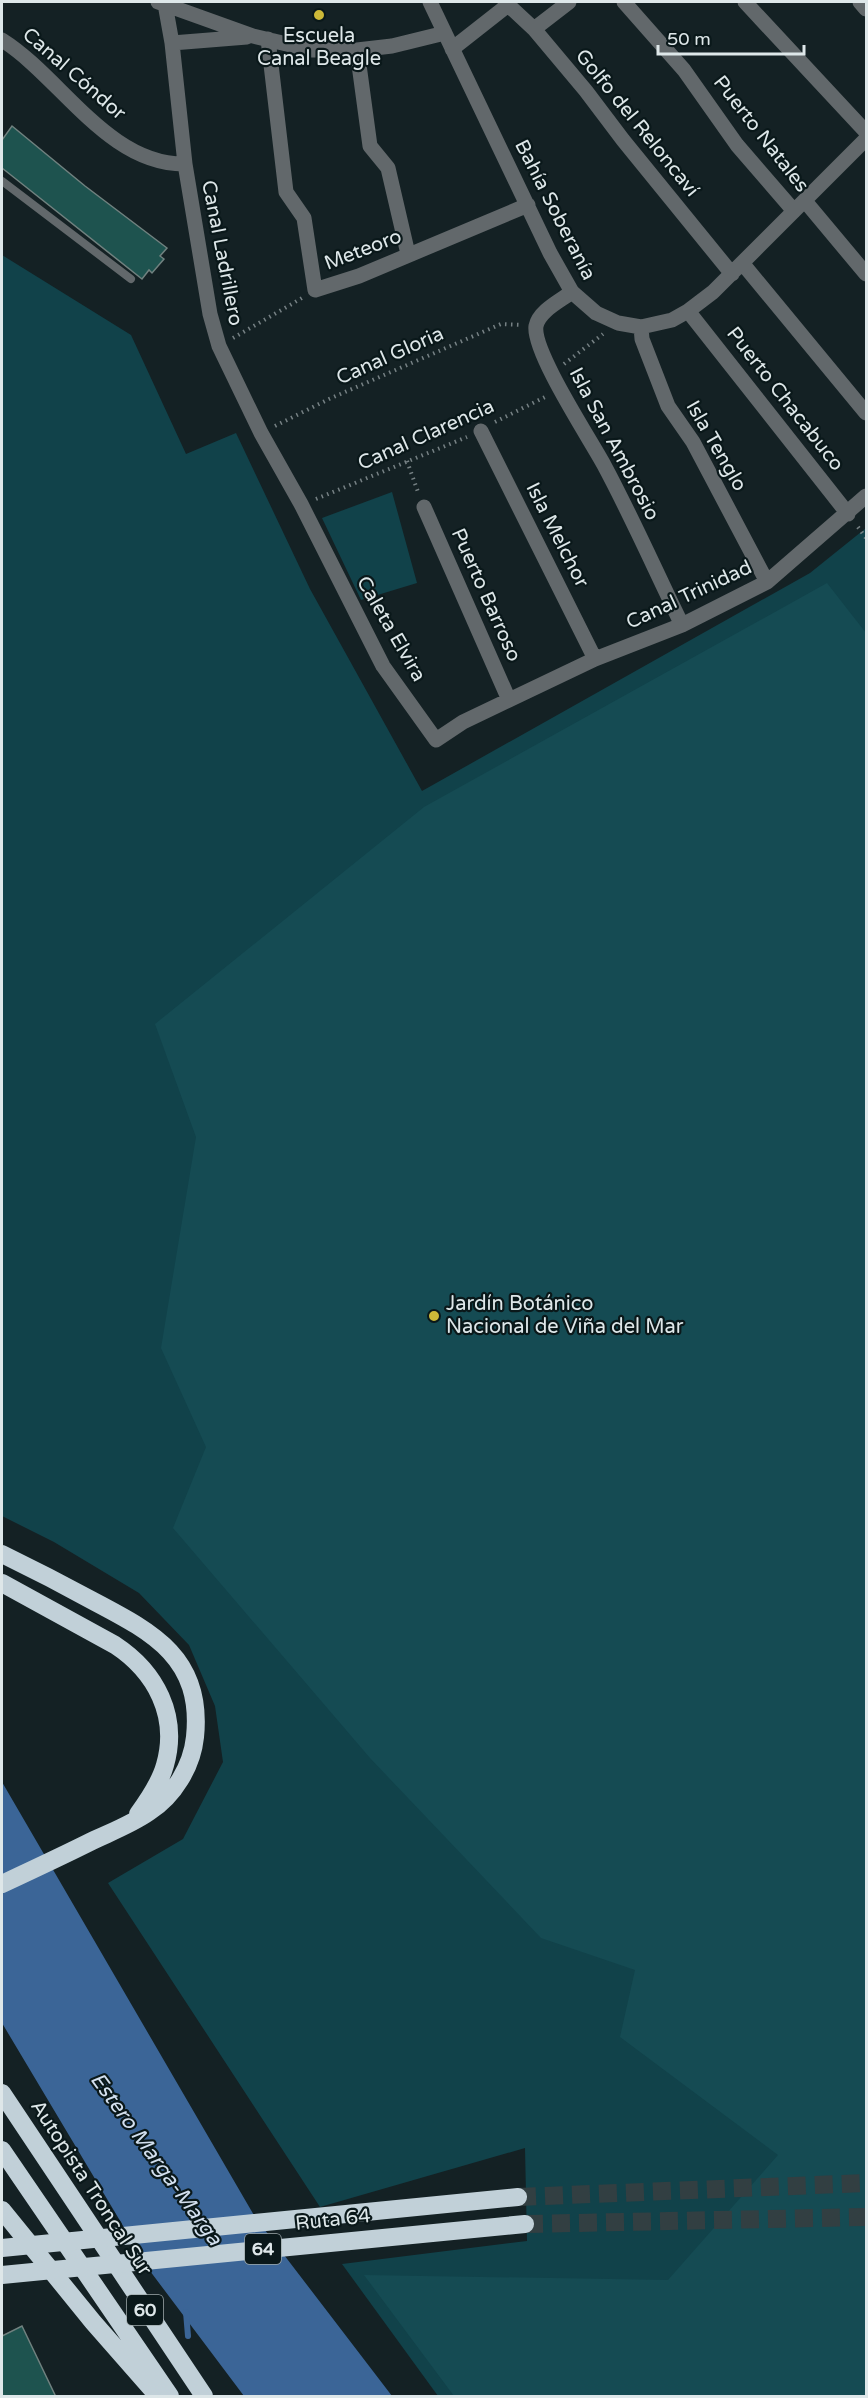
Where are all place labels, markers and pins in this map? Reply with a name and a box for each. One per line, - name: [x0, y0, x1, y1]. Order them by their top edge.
- marker: Escuela Canal Beagle: [312, 8, 326, 22]
- place label: Escuela Canal Beagle: [257, 24, 381, 71]
- place label: Jardín Botánico Nacional de Viña del Mar: [446, 1292, 684, 1339]
- marker: Jardín Botánico Nacional de Viña del Mar: [427, 1309, 441, 1323]

